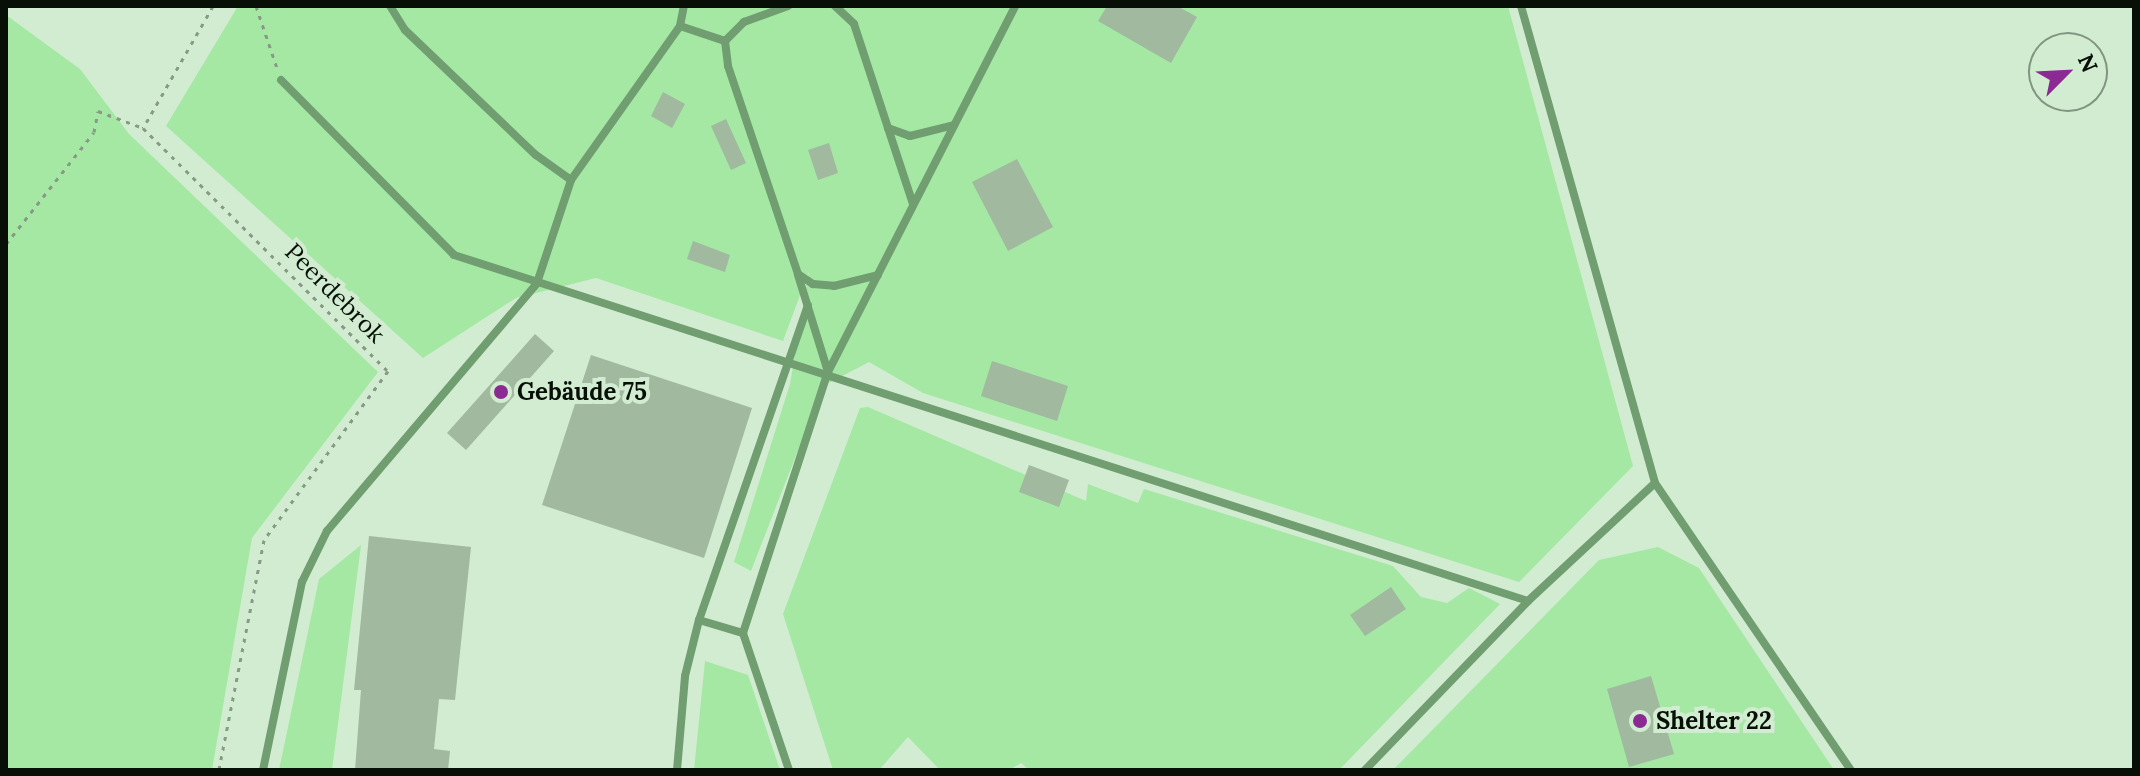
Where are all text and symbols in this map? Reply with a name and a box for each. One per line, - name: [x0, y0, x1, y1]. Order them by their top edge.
- north arrow: [2028, 32, 2108, 112]
- text: N: [2072, 50, 2104, 77]
- street label: Peerdebrok: [279, 237, 391, 349]
- place label: Gebäude 75: [517, 378, 647, 406]
- marker: Gebäude 75: [492, 383, 510, 401]
- place label: Shelter 22: [1656, 707, 1772, 735]
- marker: Shelter 22: [1631, 712, 1649, 730]

